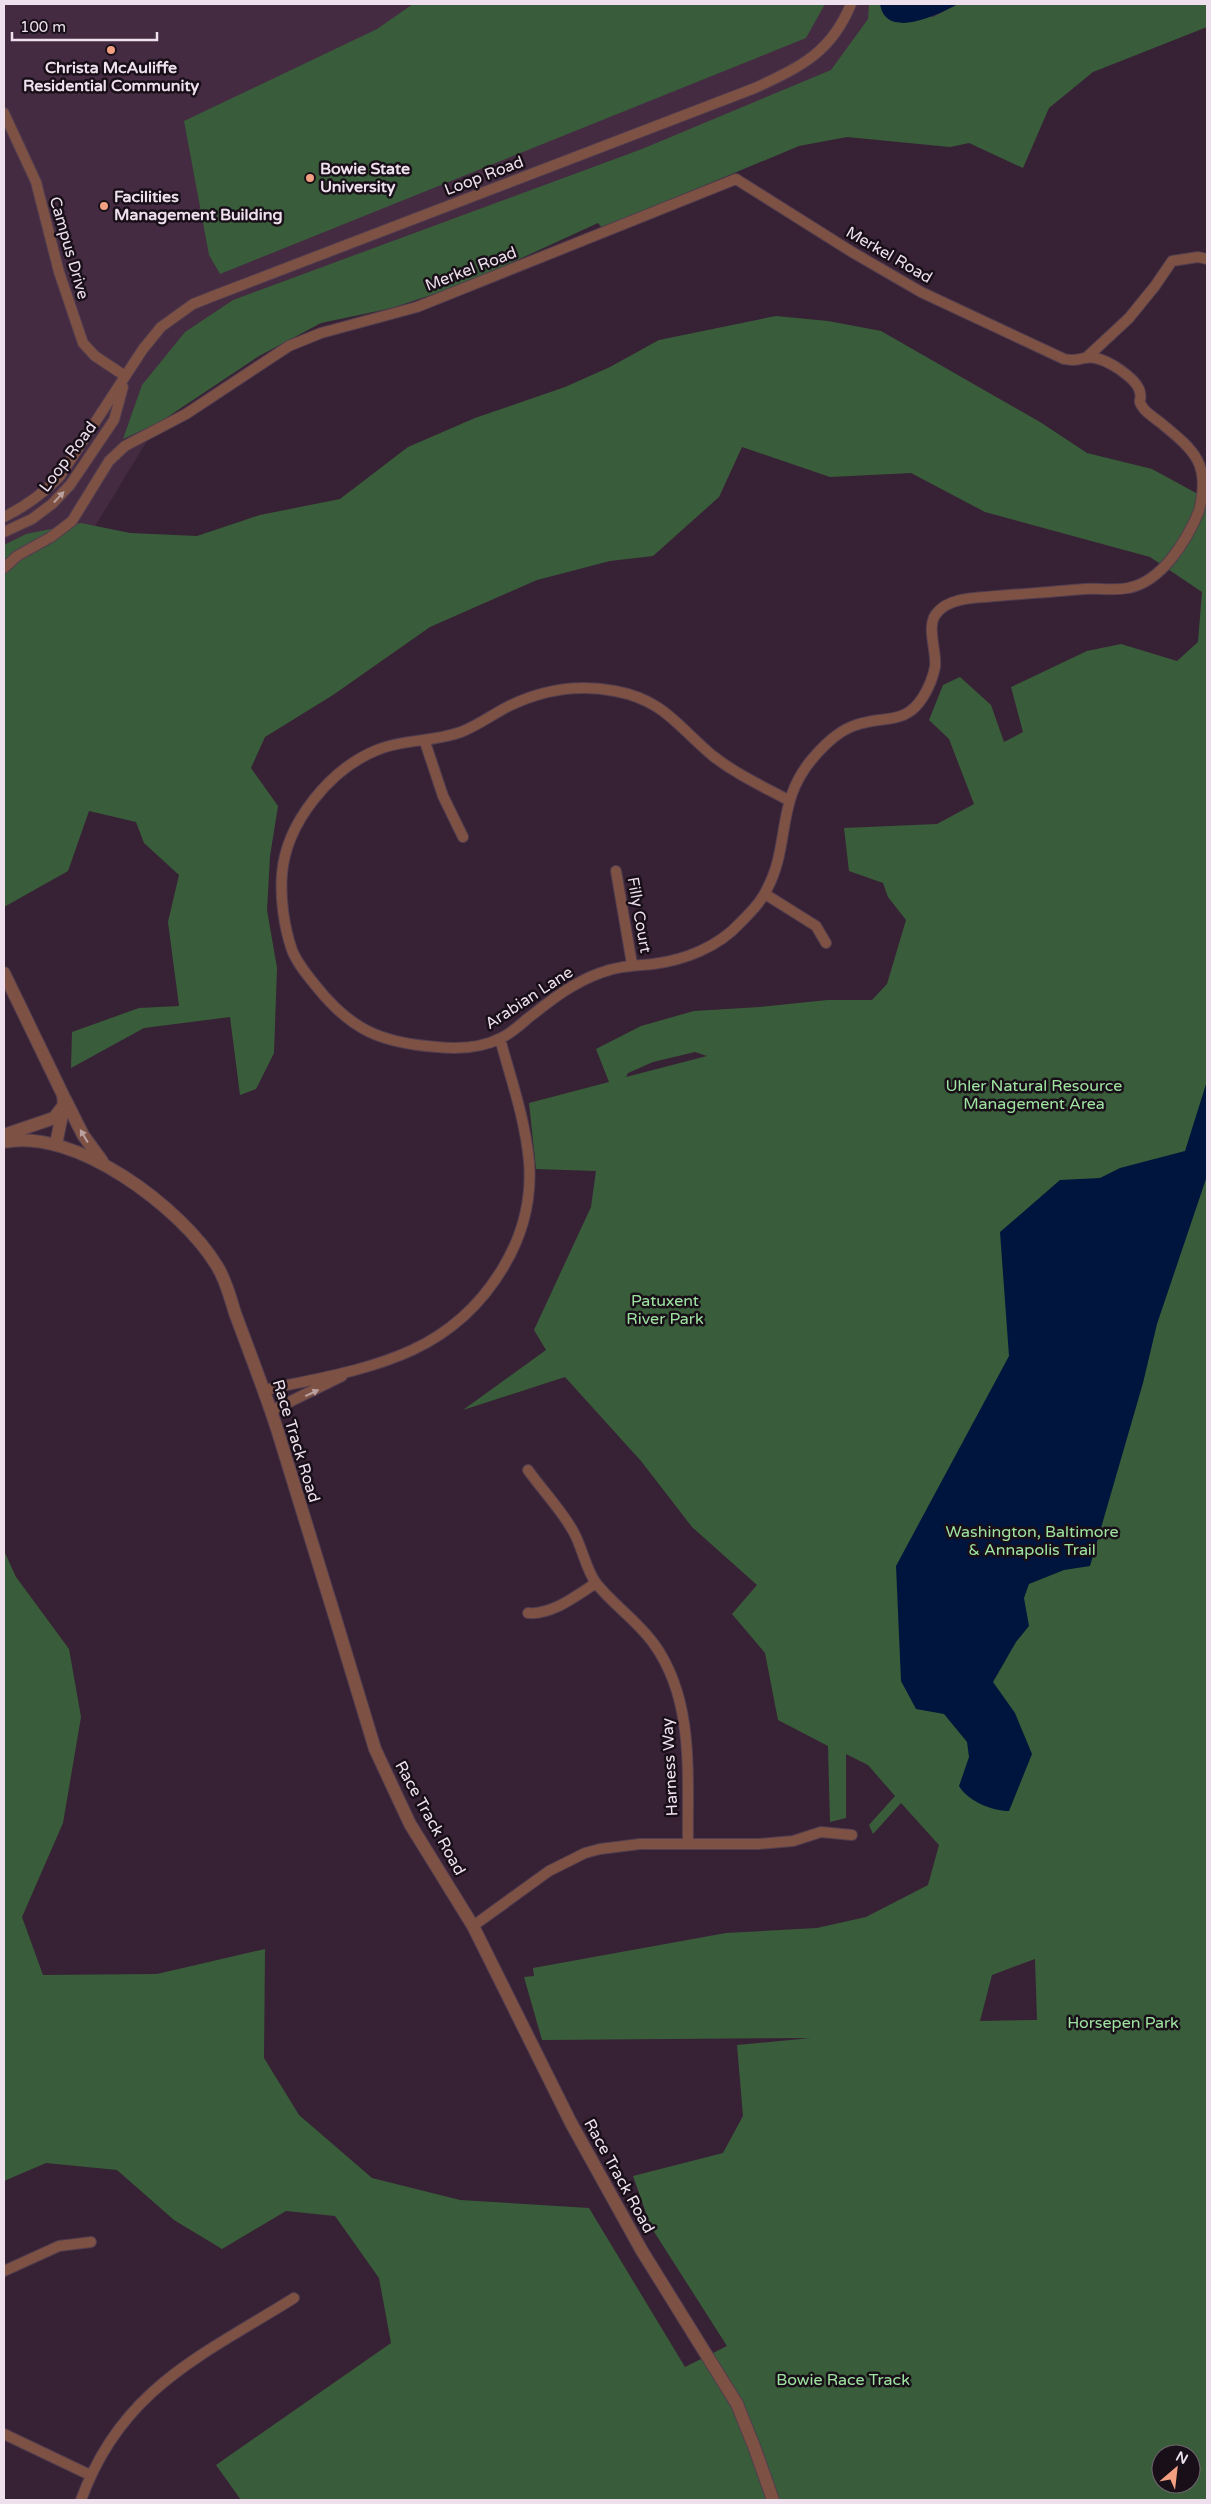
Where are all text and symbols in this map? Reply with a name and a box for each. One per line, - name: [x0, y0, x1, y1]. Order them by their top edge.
- scale bar: [12, 10, 158, 42]
- text: 100 m: [20, 18, 66, 36]
- marker: Christa McAuliffe Residential Community: [105, 44, 117, 56]
- place label: Christa McAuliffe Residential Community: [23, 58, 199, 96]
- street label: Loop Road: [442, 152, 526, 200]
- place label: Bowie State University: [320, 159, 410, 197]
- marker: Bowie State University: [304, 172, 316, 184]
- place label: Facilities Management Building: [114, 187, 283, 225]
- street label: Campus Drive: [45, 194, 93, 302]
- marker: Facilities Management Building: [98, 200, 110, 212]
- street label: Merkel Road: [842, 222, 936, 288]
- street label: Merkel Road: [422, 242, 520, 296]
- street label: Loop Road: [35, 418, 101, 496]
- one-way arrow: [53, 491, 65, 503]
- street label: Filly Court: [622, 875, 656, 955]
- street label: Arabian Lane: [481, 962, 577, 1034]
- park label: Uhler Natural Resource Management Area: [946, 1076, 1122, 1114]
- one-way arrow: [79, 1129, 89, 1143]
- park label: Patuxent River Park: [626, 1291, 704, 1329]
- street label: Race Track Road: [268, 1377, 324, 1505]
- one-way arrow: [305, 1389, 319, 1397]
- park label: Washington, Baltimore & Annapolis Trail: [945, 1522, 1119, 1560]
- street label: Harness Way: [657, 1717, 683, 1817]
- street label: Race Track Road: [390, 1757, 470, 1879]
- park label: Horsepen Park: [1067, 2013, 1179, 2033]
- street label: Race Track Road: [579, 2115, 659, 2237]
- park label: Bowie Race Track: [776, 2370, 910, 2390]
- north arrow: [1151, 2444, 1201, 2494]
- text: N: [1173, 2448, 1191, 2468]

